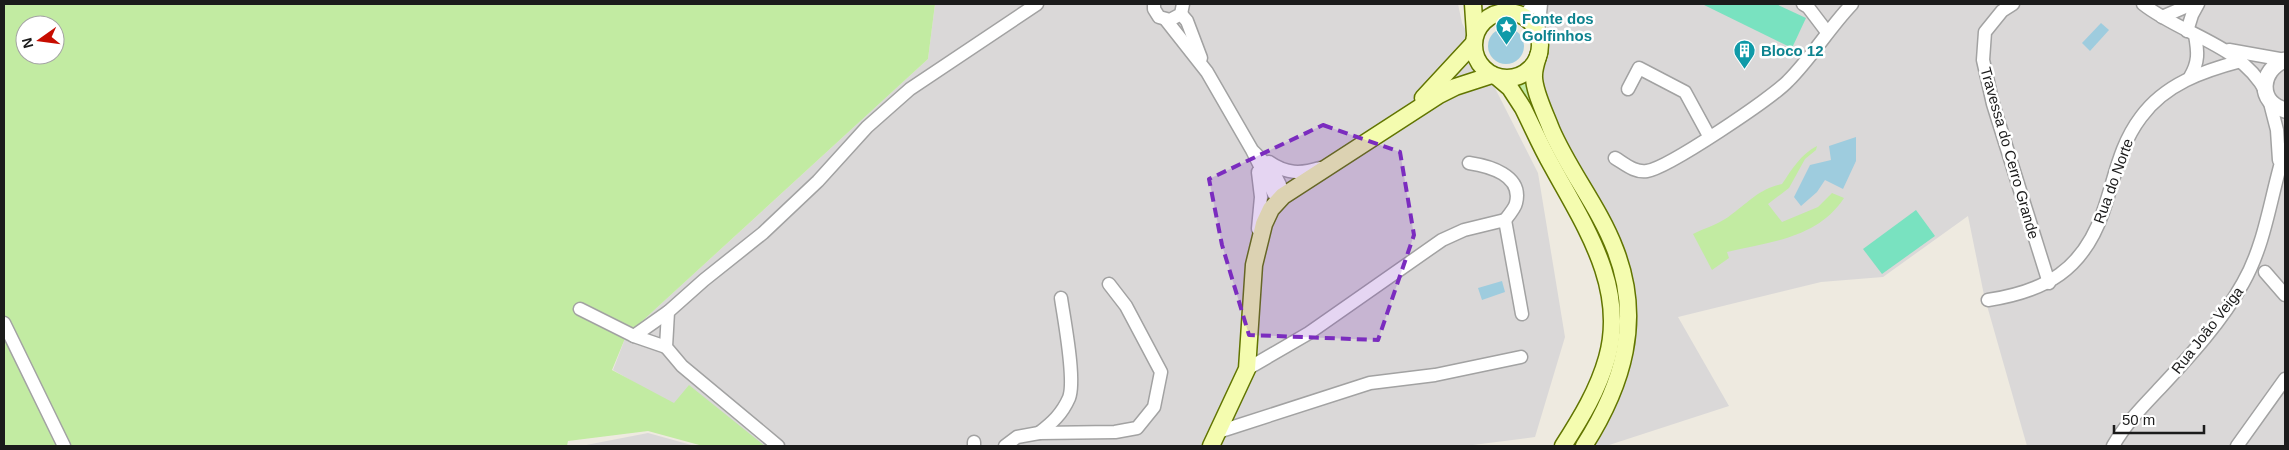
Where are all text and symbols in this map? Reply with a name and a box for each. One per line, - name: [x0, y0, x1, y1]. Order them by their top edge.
- place label: Fonte dos Golfinhos: [1522, 10, 1594, 44]
- north arrow: [15, 15, 65, 65]
- place icon: Fonte dos Golfinhos: [1494, 15, 1518, 46]
- text: N: [18, 36, 36, 50]
- building icon: Bloco 12: [1733, 38, 1757, 69]
- place label: Bloco 12: [1761, 42, 1824, 59]
- street label: Travessa do Cerro Grande: [1977, 65, 2043, 241]
- street label: Rua do Norte: [2090, 136, 2136, 226]
- street label: Rua João Veiga: [2168, 283, 2247, 377]
- scale bar: [2114, 402, 2204, 434]
- text: 50 m: [2122, 411, 2155, 428]

